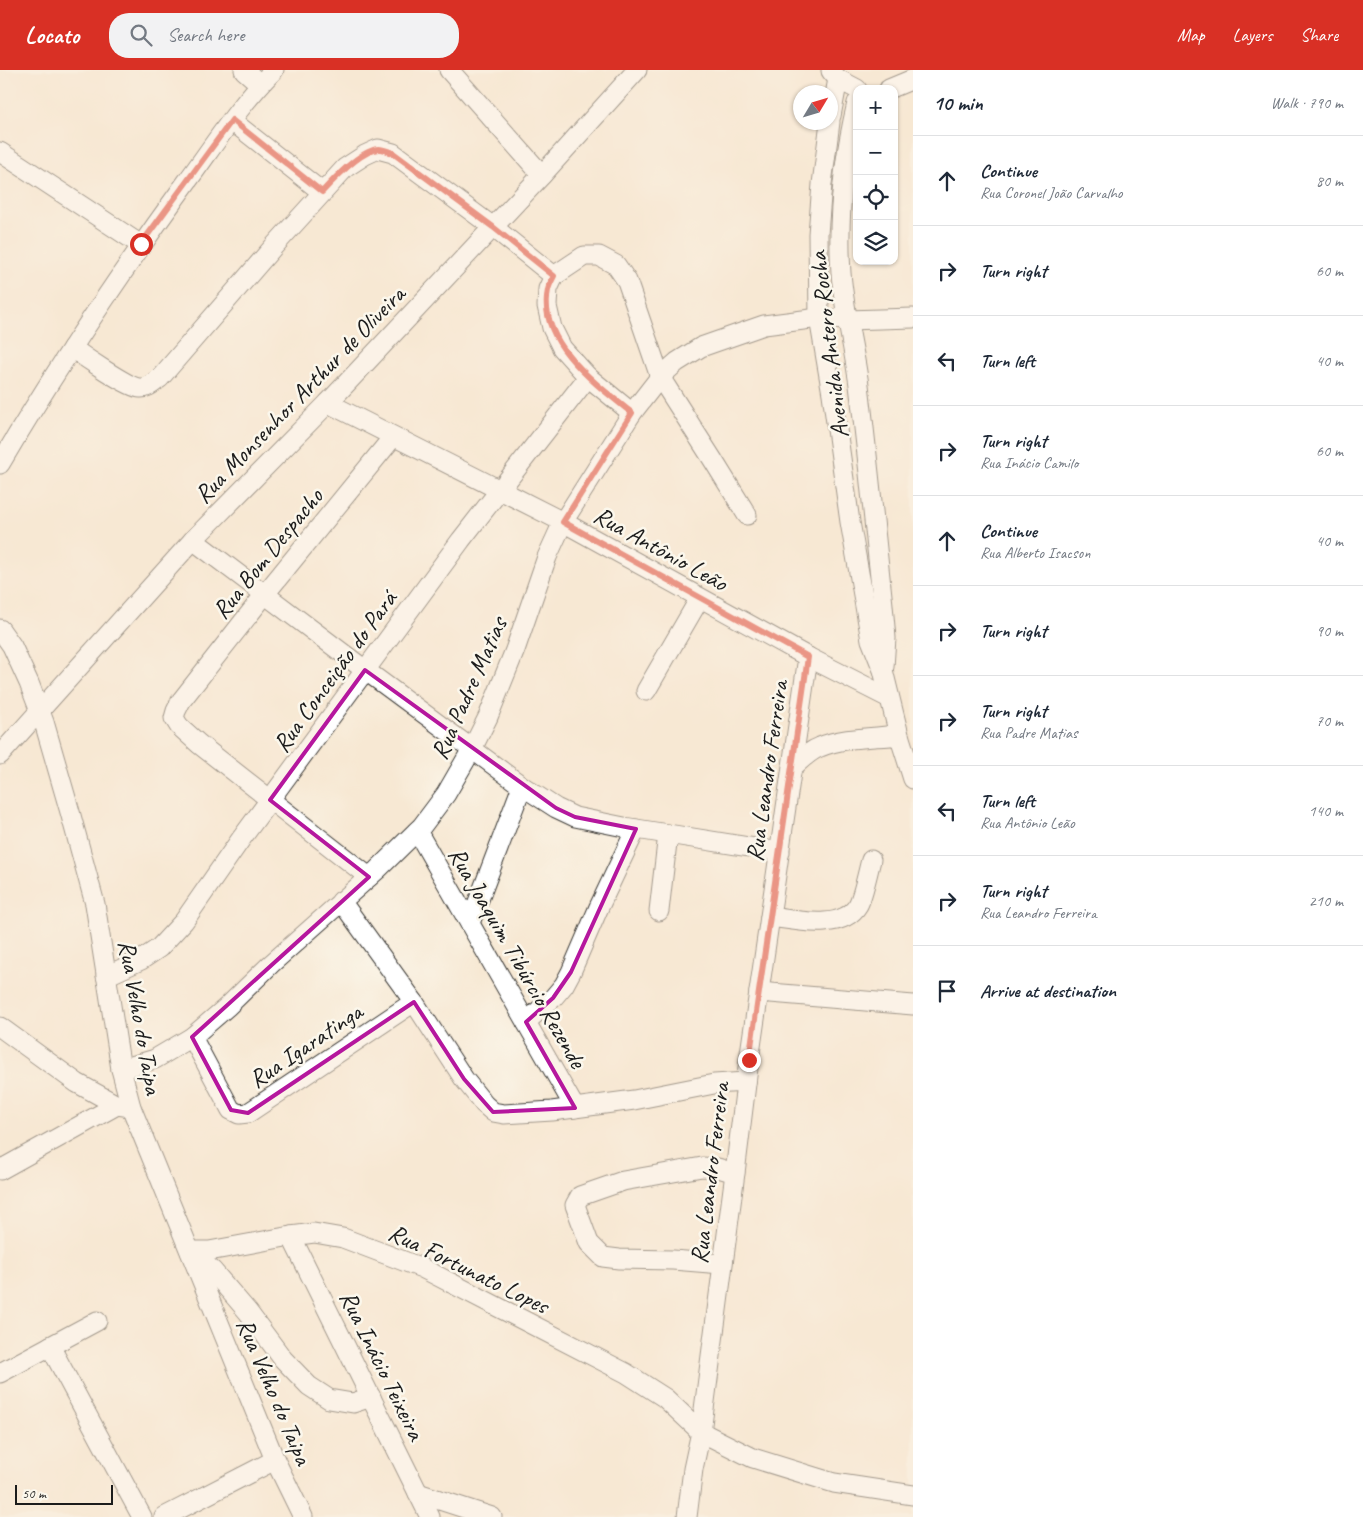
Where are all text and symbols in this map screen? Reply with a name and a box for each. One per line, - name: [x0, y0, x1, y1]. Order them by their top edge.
- search box: [109, 13, 459, 58]
- text: Locato: [25, 20, 79, 50]
- icon: search: [127, 21, 155, 49]
- text: Search here: [167, 23, 245, 47]
- text: Map: [1177, 24, 1205, 46]
- text: Layers: [1233, 24, 1272, 46]
- text: Share: [1300, 24, 1338, 46]
- north arrow: [793, 85, 838, 130]
- map controls: [853, 85, 898, 265]
- button: +: [853, 85, 898, 130]
- text: 10 min: [933, 90, 983, 116]
- text: Walk · 790 m: [1271, 93, 1343, 113]
- button: −: [853, 130, 898, 175]
- text: Continue: [980, 159, 1037, 183]
- icon: ahead: [933, 167, 961, 195]
- text: 80 m: [1316, 171, 1343, 191]
- button: locate: [853, 175, 898, 220]
- text: Rua Coronel João Carvalho: [980, 183, 1122, 203]
- button: layers: [853, 220, 898, 265]
- route start: [130, 233, 153, 256]
- street label: Avenida Antero Rocha: [801, 248, 856, 440]
- icon: right: [933, 257, 961, 285]
- text: Turn right: [980, 259, 1047, 283]
- text: 60 m: [1316, 261, 1343, 281]
- street label: Rua Monsenhor Arthur de Oliveira: [187, 277, 414, 510]
- icon: left: [933, 347, 961, 375]
- text: Turn left: [980, 349, 1035, 373]
- text: 40 m: [1316, 351, 1343, 371]
- text: Turn right: [980, 429, 1047, 453]
- icon: right: [933, 437, 961, 465]
- text: 60 m: [1316, 441, 1343, 461]
- text: Rua Inácio Camilo: [980, 453, 1078, 473]
- street label: Rua Bom Despacho: [205, 481, 331, 626]
- street label: Rua Antônio Leão: [588, 499, 734, 599]
- text: Continue: [980, 519, 1037, 543]
- icon: ahead: [933, 527, 961, 555]
- text: 40 m: [1316, 531, 1343, 551]
- text: Rua Alberto Isacson: [980, 543, 1090, 563]
- street label: Rua Conceição do Pará: [265, 583, 405, 759]
- street label: Rua Padre Matias: [423, 610, 515, 764]
- icon: right: [933, 617, 961, 645]
- text: Turn right: [980, 619, 1047, 643]
- text: 90 m: [1316, 621, 1343, 641]
- street label: Rua Leandro Ferreira: [738, 676, 796, 864]
- text: Turn right: [980, 699, 1047, 723]
- icon: right: [933, 707, 961, 735]
- text: 70 m: [1316, 711, 1343, 731]
- text: Rua Padre Matias: [980, 723, 1077, 743]
- text: Turn left: [980, 789, 1035, 813]
- icon: left: [933, 797, 961, 825]
- text: 140 m: [1309, 801, 1343, 821]
- text: Rua Antônio Leão: [980, 813, 1075, 833]
- street label: Rua Joaquim Tibúrcio Rezende: [441, 841, 594, 1075]
- text: Turn right: [980, 879, 1047, 903]
- icon: right: [933, 887, 961, 915]
- text: 210 m: [1309, 891, 1343, 911]
- text: Rua Leandro Ferreira: [980, 903, 1097, 923]
- street label: Rua Velho do Taipa: [111, 938, 170, 1099]
- icon: arrive: [933, 977, 961, 1005]
- text: Arrive at destination: [980, 979, 1116, 1003]
- street label: Rua Igaratinga: [243, 995, 371, 1095]
- route end: [738, 1049, 761, 1072]
- street label: Rua Leandro Ferreira: [683, 1078, 737, 1265]
- street label: Rua Fortunato Lopes: [383, 1216, 556, 1323]
- street label: Rua Inácio Teixeira: [332, 1285, 433, 1447]
- street label: Rua Velho do Taipa: [229, 1313, 320, 1471]
- scale bar: [15, 1482, 112, 1505]
- text: 50 m: [22, 1485, 46, 1502]

